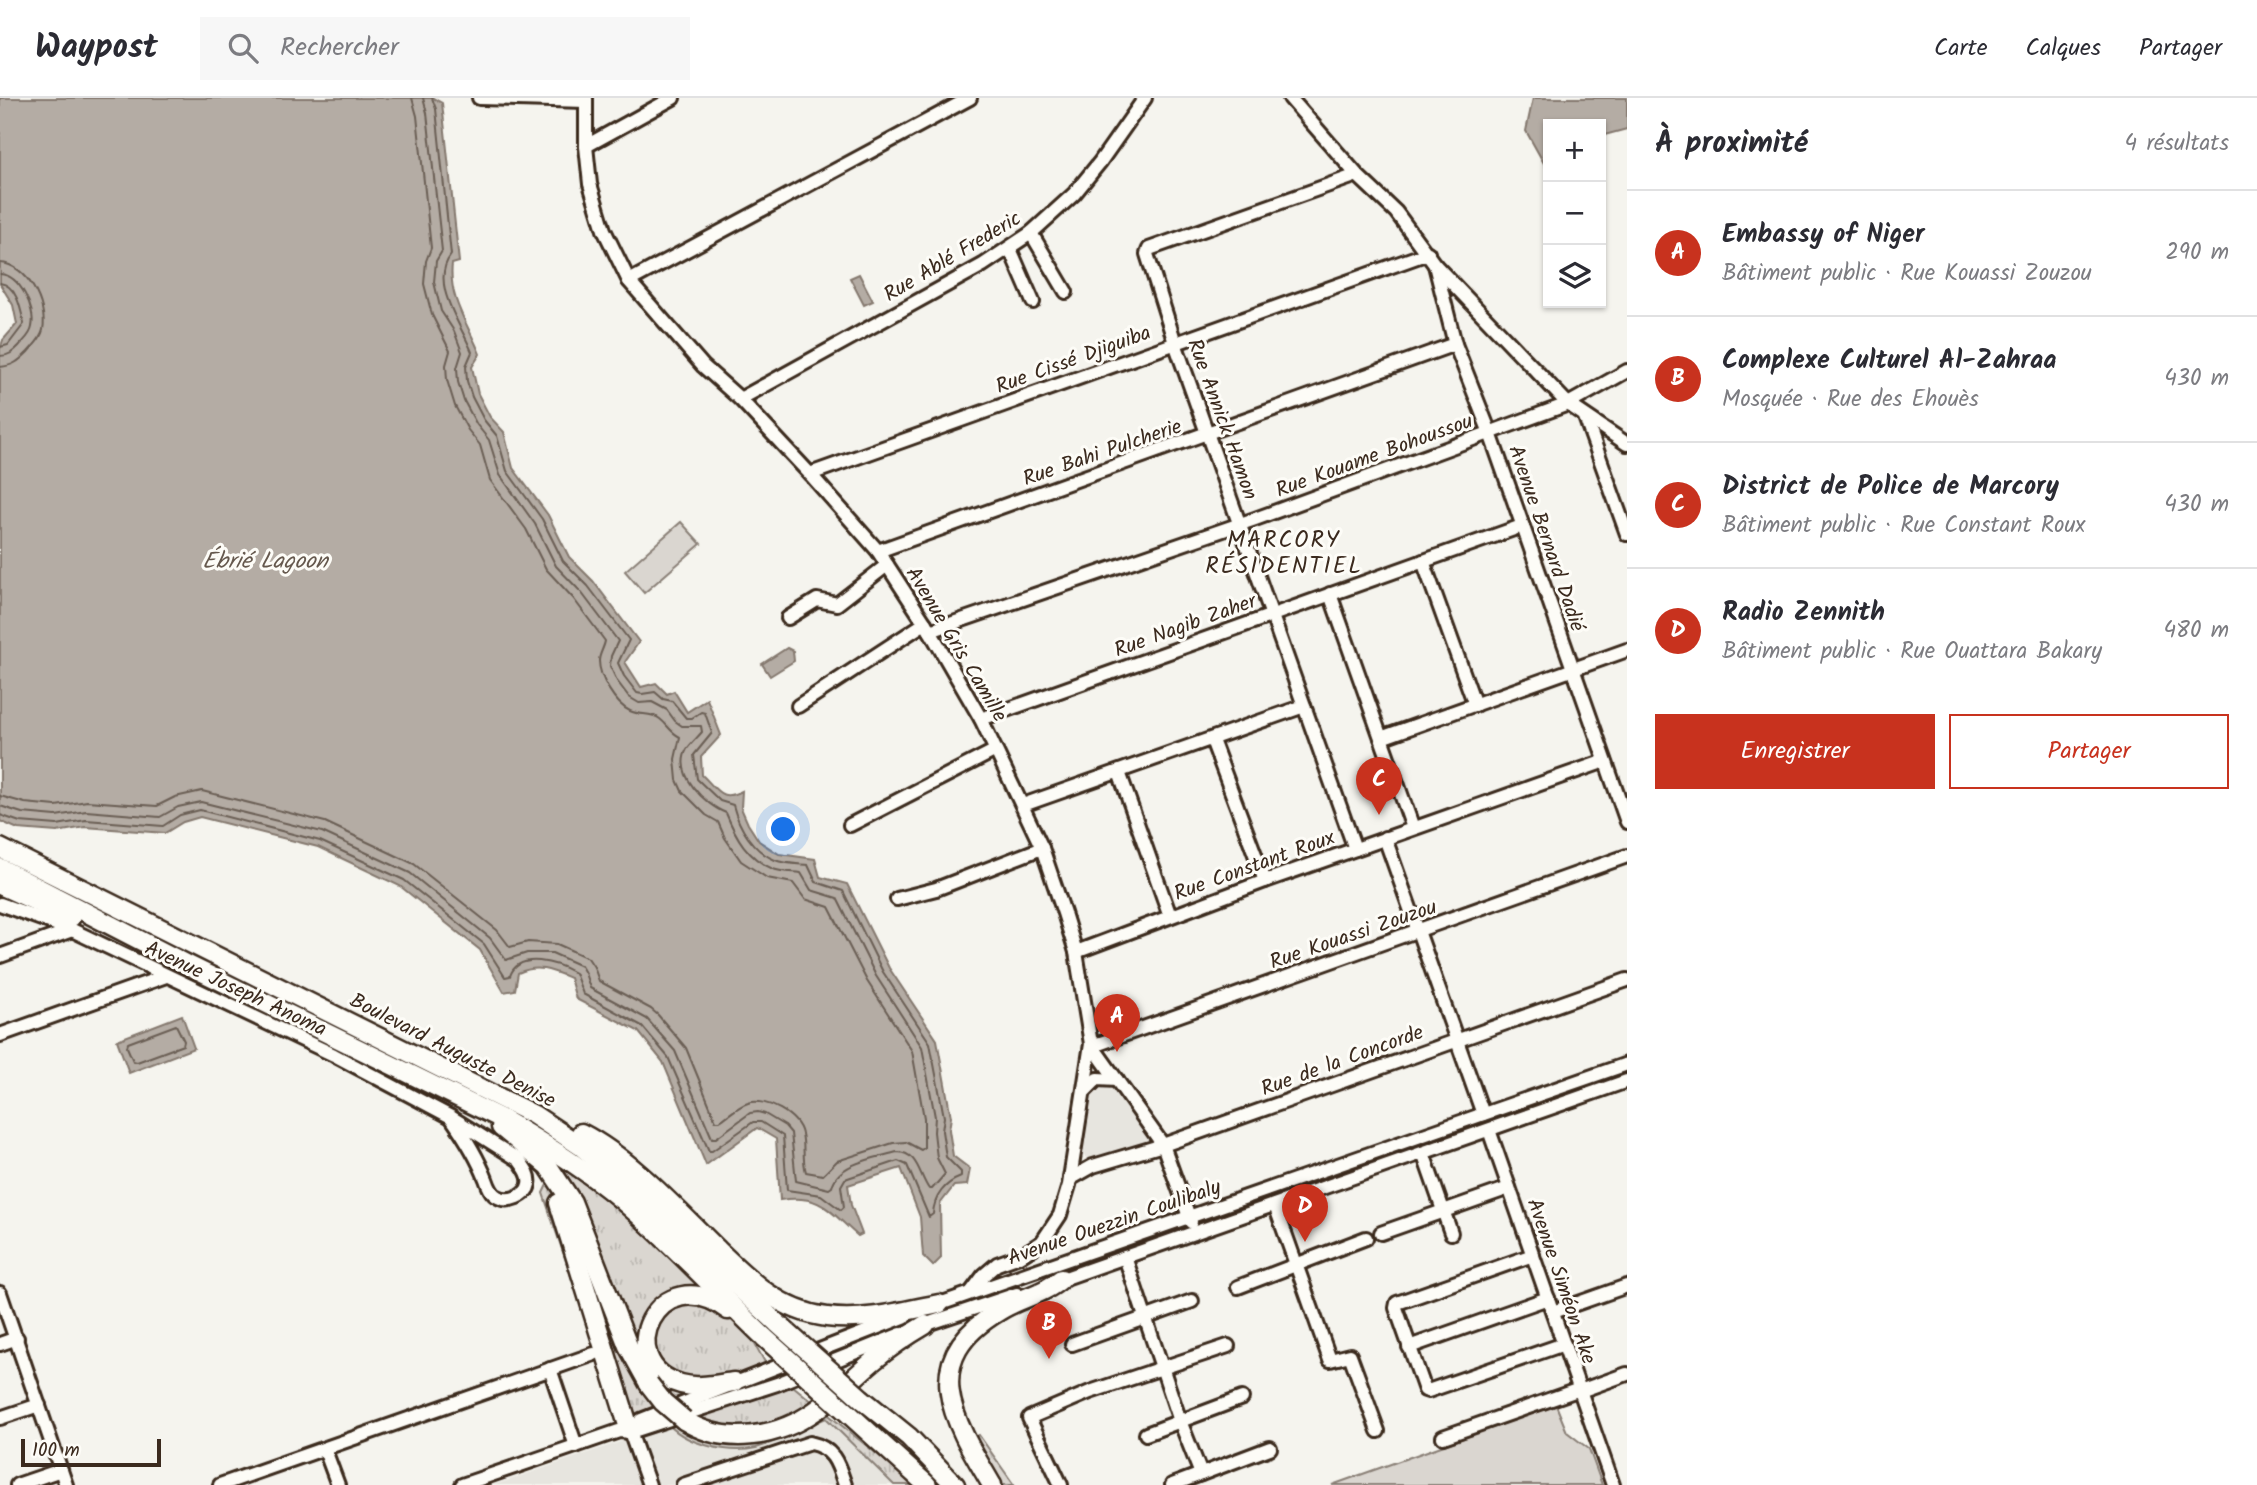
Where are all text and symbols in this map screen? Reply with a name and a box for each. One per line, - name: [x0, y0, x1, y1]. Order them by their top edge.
- search box: [200, 17, 690, 80]
- text: Waypost: [35, 22, 158, 75]
- text: Rechercher: [280, 27, 399, 69]
- icon: search: [224, 29, 262, 67]
- text: Carte: [1934, 29, 1988, 68]
- text: Calques: [2026, 29, 2101, 68]
- text: Partager: [2139, 29, 2222, 68]
- map controls: [1543, 119, 1606, 308]
- button: +: [1543, 119, 1606, 182]
- text: À proximité: [1655, 120, 1808, 168]
- text: 4 résultats: [2125, 126, 2229, 162]
- button: −: [1543, 182, 1606, 245]
- street label: Rue Ablé Frederic: [878, 203, 1028, 311]
- text: Embassy of Niger: [1722, 214, 1924, 256]
- text: A: [1671, 235, 1685, 271]
- text: 290 m: [2165, 235, 2229, 271]
- button: layers: [1543, 245, 1606, 308]
- text: Bâtiment public · Rue Kouassi Zouzou: [1722, 256, 2092, 292]
- street label: Rue Cissé Djiguiba: [991, 317, 1156, 404]
- street label: Rue Annick Hamon: [1177, 334, 1266, 505]
- text: Complexe Culturel Al-Zahraa: [1722, 340, 2057, 382]
- text: B: [1671, 361, 1685, 397]
- text: 430 m: [2164, 361, 2229, 397]
- text: Mosquée · Rue des Ehouès: [1722, 382, 1979, 418]
- street label: Rue Kouame Bohoussou: [1271, 405, 1478, 507]
- street label: Rue Bahi Pulcherie: [1019, 411, 1187, 496]
- street label: Avenue Bernard Dadié: [1498, 441, 1593, 637]
- text: District de Police de Marcory: [1722, 466, 2059, 508]
- text: C: [1671, 487, 1685, 523]
- text: 430 m: [2164, 487, 2229, 523]
- text: Bâtiment public · Rue Constant Roux: [1722, 508, 2085, 544]
- district label: MARCORY RÉSIDENTIEL: [1205, 523, 1363, 585]
- water label: Ébrié Lagoon: [202, 544, 329, 580]
- street label: Avenue Gris Camille: [896, 561, 1016, 729]
- street label: Rue Nagib Zaher: [1110, 585, 1262, 667]
- text: Radio Zennith: [1722, 592, 1885, 634]
- text: D: [1670, 613, 1686, 649]
- text: 480 m: [2163, 613, 2229, 649]
- text: Bâtiment public · Rue Ouattara Bakary: [1722, 634, 2102, 670]
- button: Enregistrer: [1655, 714, 1935, 789]
- button: Partager: [1949, 714, 2229, 789]
- pin: C: [1356, 757, 1402, 815]
- your location: [766, 812, 800, 846]
- street label: Rue Constant Roux: [1169, 822, 1341, 911]
- street label: Rue Kouassi Zouzou: [1265, 891, 1442, 979]
- street label: Avenue Joseph Anoma: [139, 933, 332, 1046]
- street label: Boulevard Auguste Denise: [343, 985, 562, 1118]
- pin: A: [1094, 994, 1140, 1052]
- street label: Rue de la Concorde: [1257, 1016, 1429, 1106]
- street label: Avenue Ouezzin Coulibaly: [1003, 1171, 1226, 1275]
- pin: D: [1282, 1184, 1328, 1242]
- street label: Avenue Siméon Ake: [1517, 1194, 1605, 1369]
- pin: B: [1026, 1301, 1072, 1359]
- scale bar: [21, 1436, 161, 1468]
- text: 100 m: [32, 1436, 80, 1466]

